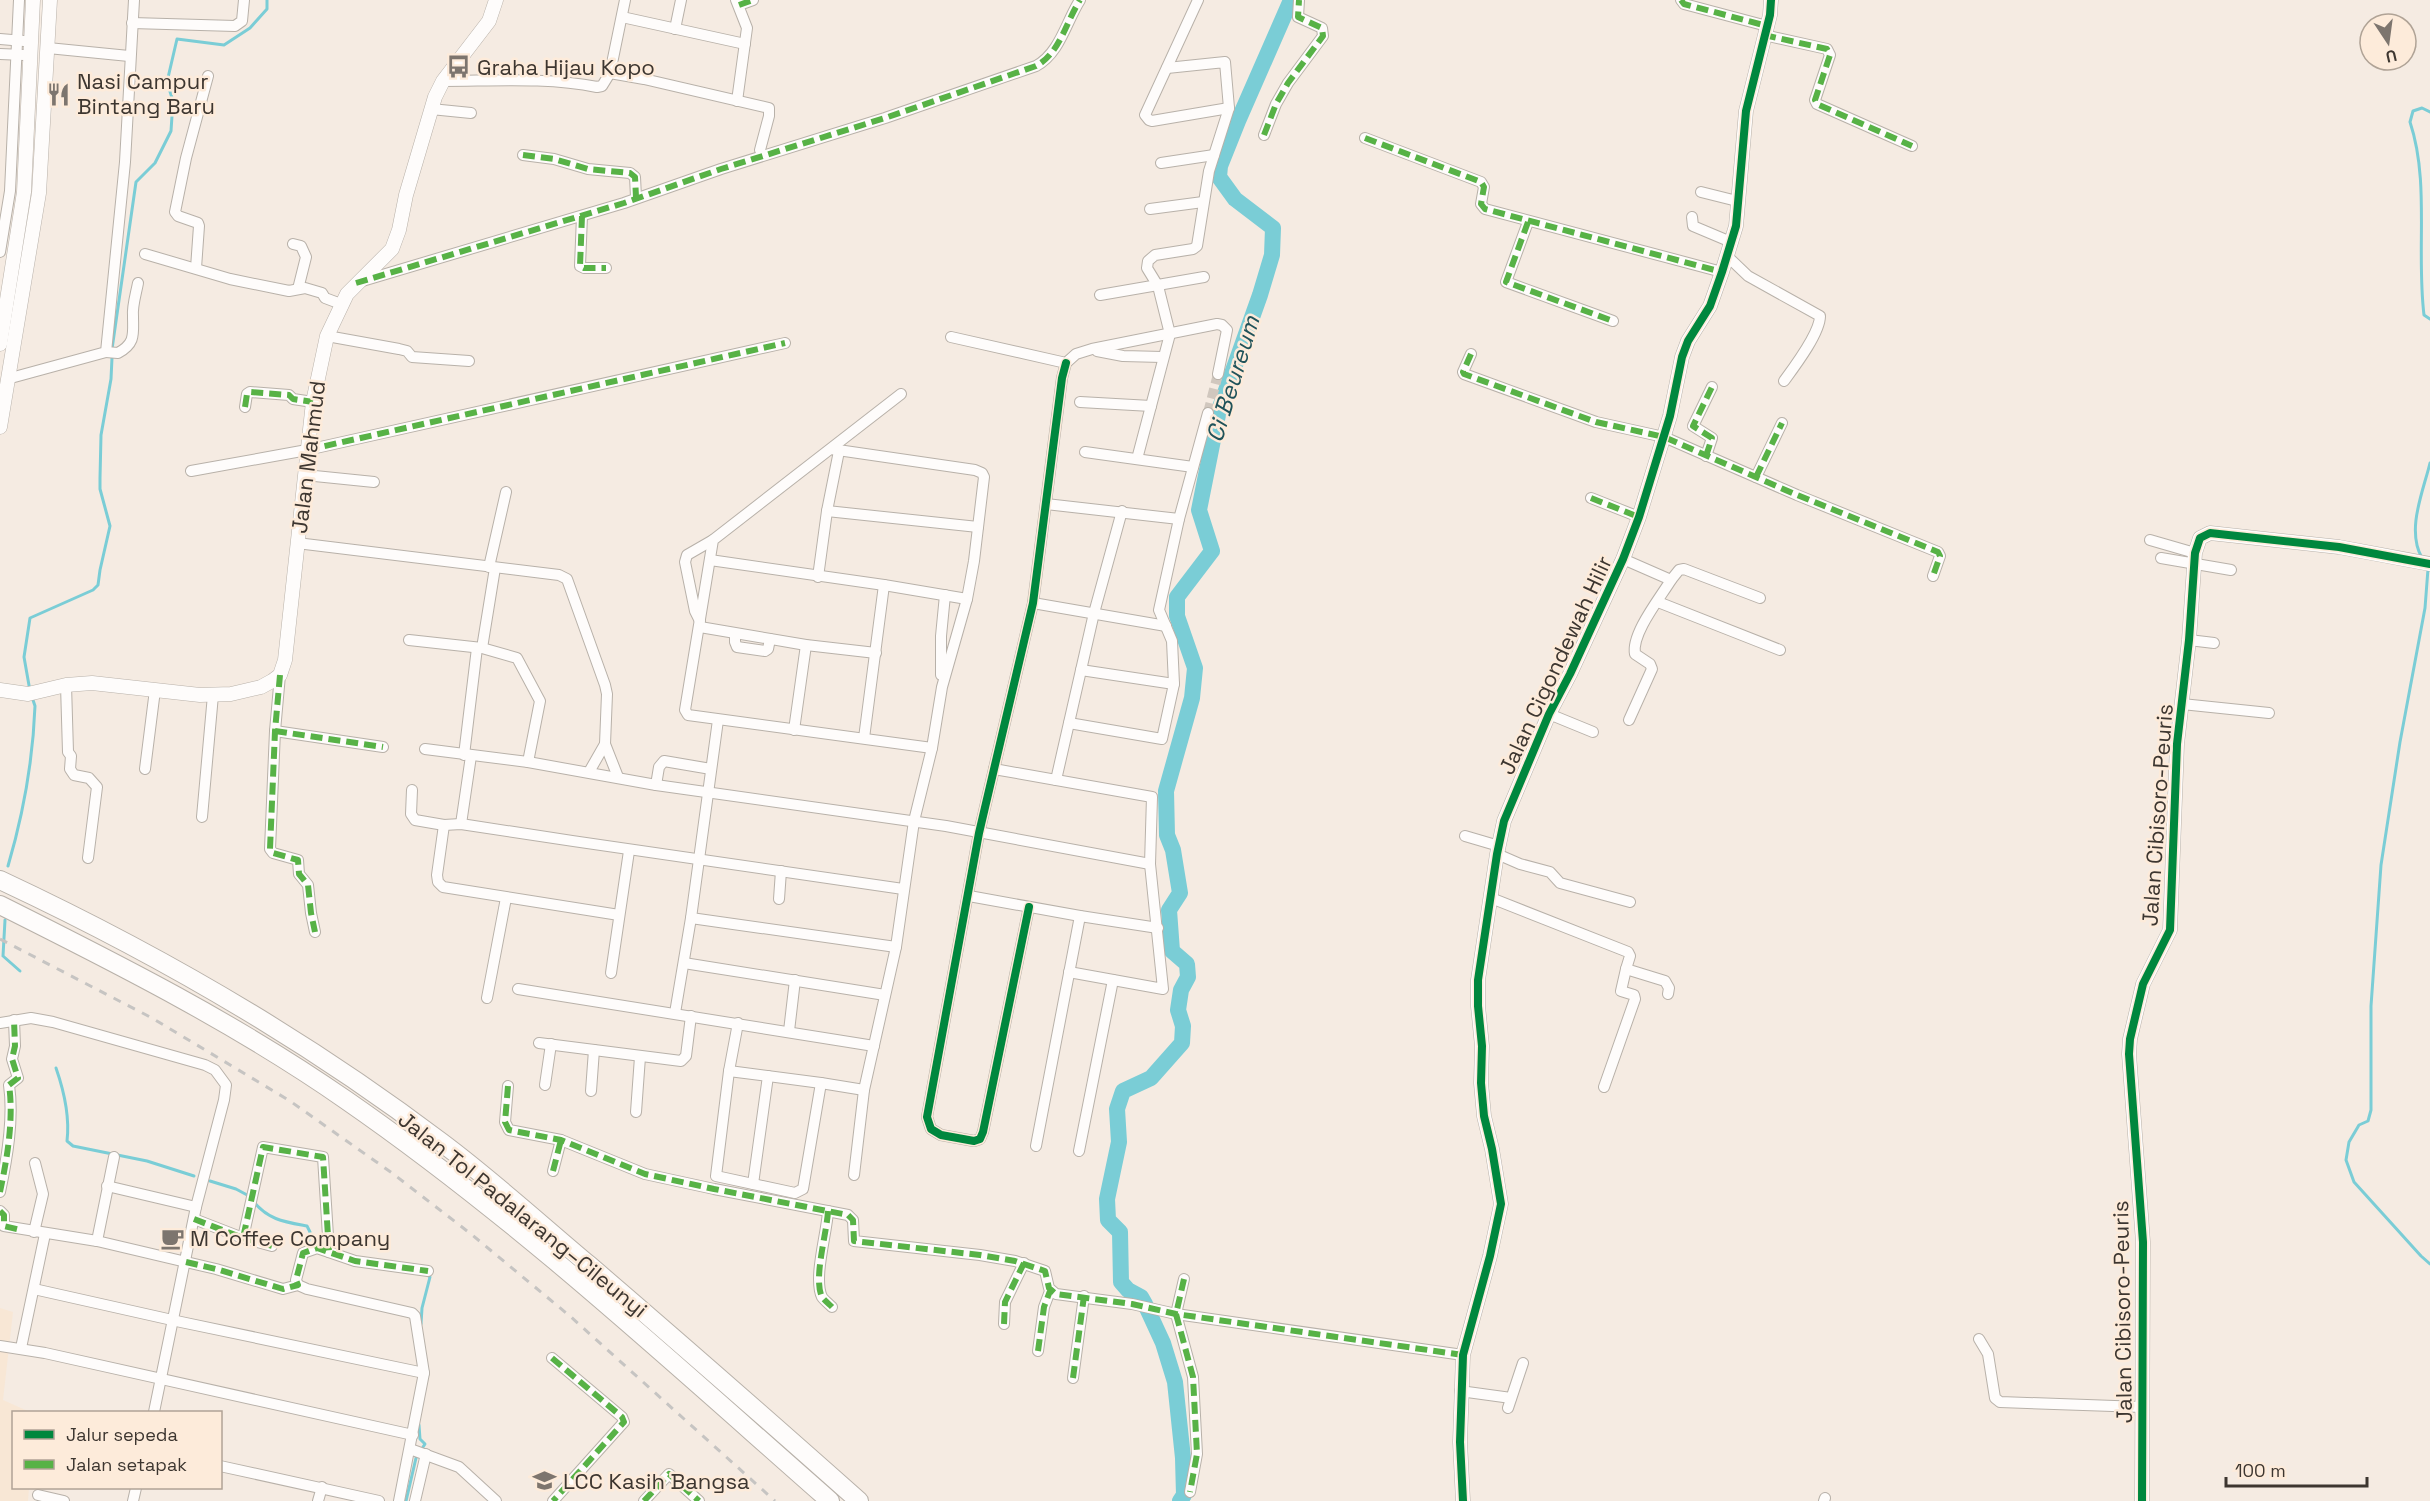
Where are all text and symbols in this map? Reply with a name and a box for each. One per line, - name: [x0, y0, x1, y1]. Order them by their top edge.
- north arrow: [2358, 12, 2418, 72]
- text: U: [2384, 45, 2399, 68]
- place label: Graha Hijau Kopo: [477, 53, 655, 81]
- bus stop icon: Graha Hijau Kopo: [446, 54, 472, 80]
- place label: Nasi Campur Bintang Baru: [77, 67, 215, 120]
- restaurant icon: Nasi Campur Bintang Baru: [46, 81, 72, 107]
- water label: Ci Beureum: [1199, 311, 1267, 446]
- street label: Jalan Mahmud: [285, 379, 331, 535]
- street label: Jalan Cigondewah Hilir: [1492, 551, 1618, 779]
- street label: Jalan Cibisoro-Peuris: [2135, 703, 2179, 927]
- street label: Jalan Tol Padalarang–Cileunyi: [393, 1105, 653, 1323]
- street label: Jalan Cibisoro-Peuris: [2106, 1200, 2138, 1424]
- place label: M Coffee Company: [190, 1224, 390, 1252]
- cafe icon: M Coffee Company: [159, 1225, 185, 1251]
- legend: [12, 1411, 222, 1489]
- text: Jalur sepeda: [66, 1423, 178, 1446]
- scale bar: [2226, 1450, 2367, 1488]
- text: Jalan setapak: [66, 1453, 187, 1476]
- text: 100 m: [2235, 1459, 2286, 1482]
- place label: LCC Kasih Bangsa: [563, 1467, 750, 1495]
- school or university icon: LCC Kasih Bangsa: [532, 1468, 558, 1494]

